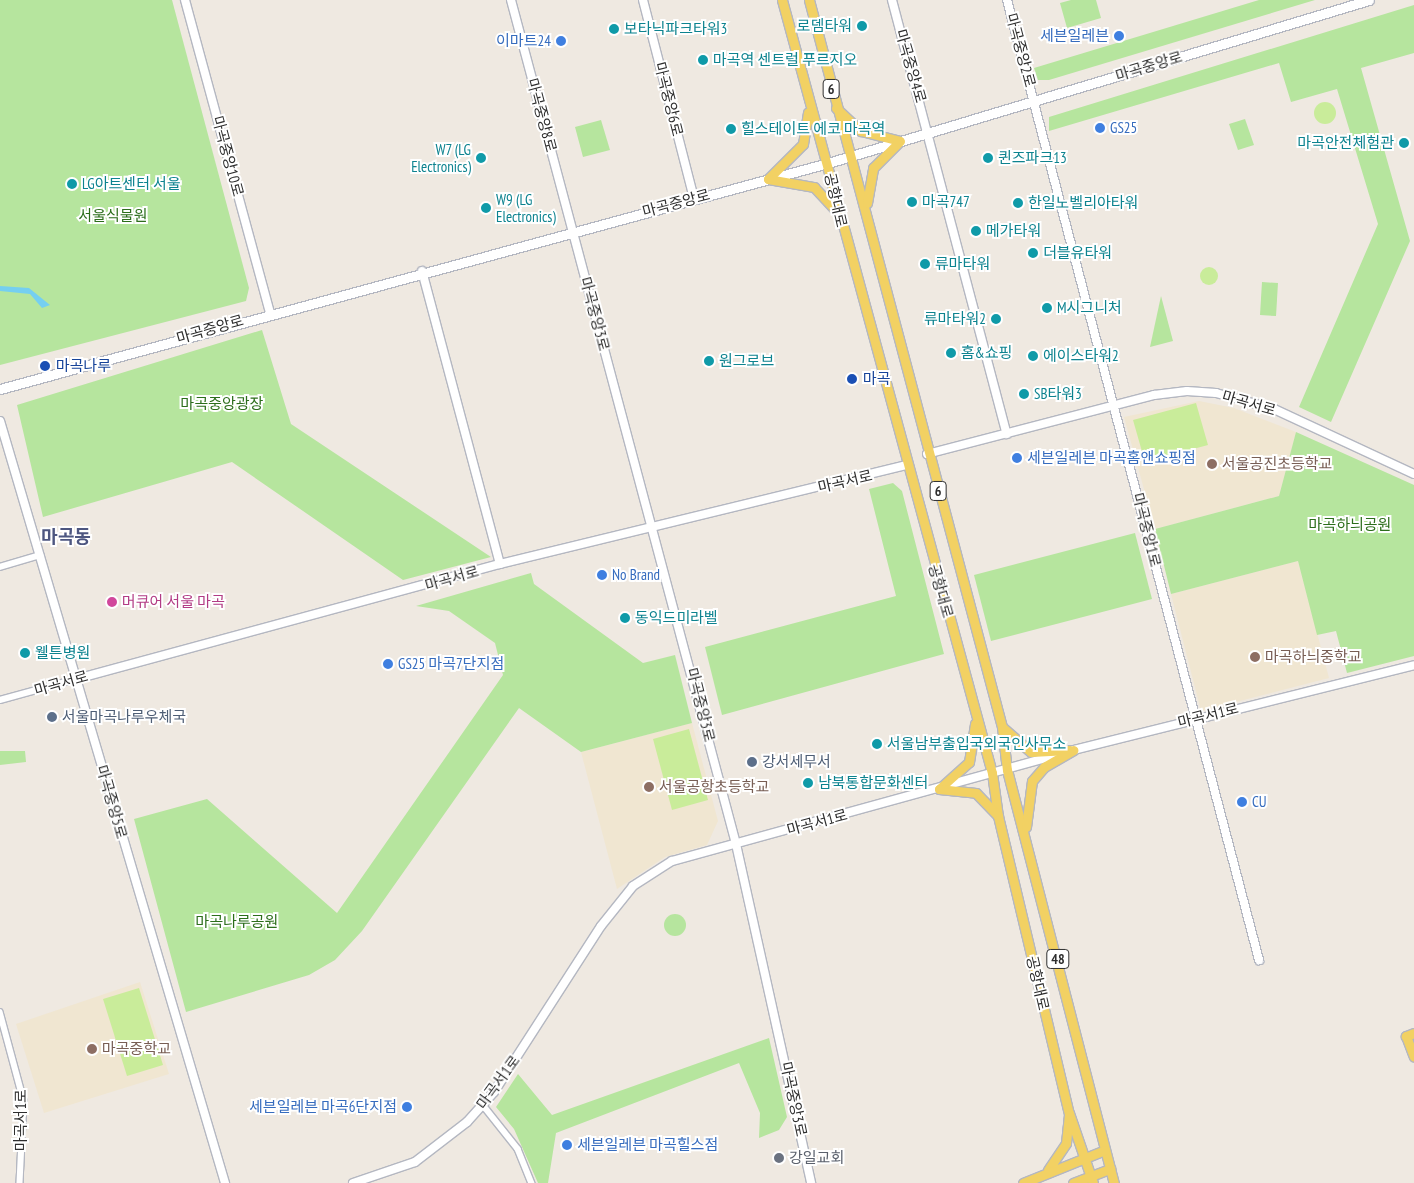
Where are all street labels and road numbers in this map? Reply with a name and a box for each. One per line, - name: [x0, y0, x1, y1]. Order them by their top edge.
- street label: 마곡중앙2로: [1003, 11, 1039, 89]
- street label: 마곡중앙4로: [892, 27, 930, 105]
- street label: 마곡중앙로: [1113, 47, 1185, 85]
- street label: 마곡중앙6로: [651, 60, 687, 138]
- street label: 마곡중앙8로: [524, 76, 560, 154]
- road number: 6: [822, 78, 840, 100]
- street label: 마곡중앙10로: [209, 114, 247, 198]
- street label: 공항대로: [821, 171, 851, 229]
- street label: 마곡중앙로: [640, 185, 712, 221]
- street label: 마곡중앙3로: [577, 275, 613, 353]
- street label: 마곡중앙로: [174, 311, 246, 347]
- street label: 마곡서로: [1220, 387, 1278, 419]
- street label: 마곡서로: [816, 466, 874, 496]
- road number: 6: [929, 480, 947, 502]
- street label: 마곡중앙1로: [1129, 491, 1165, 569]
- street label: 마곡서로: [423, 562, 481, 594]
- street label: 공항대로: [925, 562, 957, 620]
- street label: 마곡중앙3로: [683, 666, 719, 744]
- street label: 마곡서로: [32, 667, 90, 699]
- street label: 마곡서1로: [1176, 699, 1240, 731]
- street label: 마곡중앙5로: [93, 763, 131, 841]
- street label: 마곡서1로: [785, 805, 849, 839]
- road number: 48: [1046, 948, 1070, 971]
- street label: 공항대로: [1023, 954, 1053, 1012]
- street label: 마곡서1로: [473, 1052, 523, 1112]
- street label: 마곡중앙3로: [777, 1060, 811, 1138]
- street label: 마곡서1로: [12, 1089, 30, 1151]

